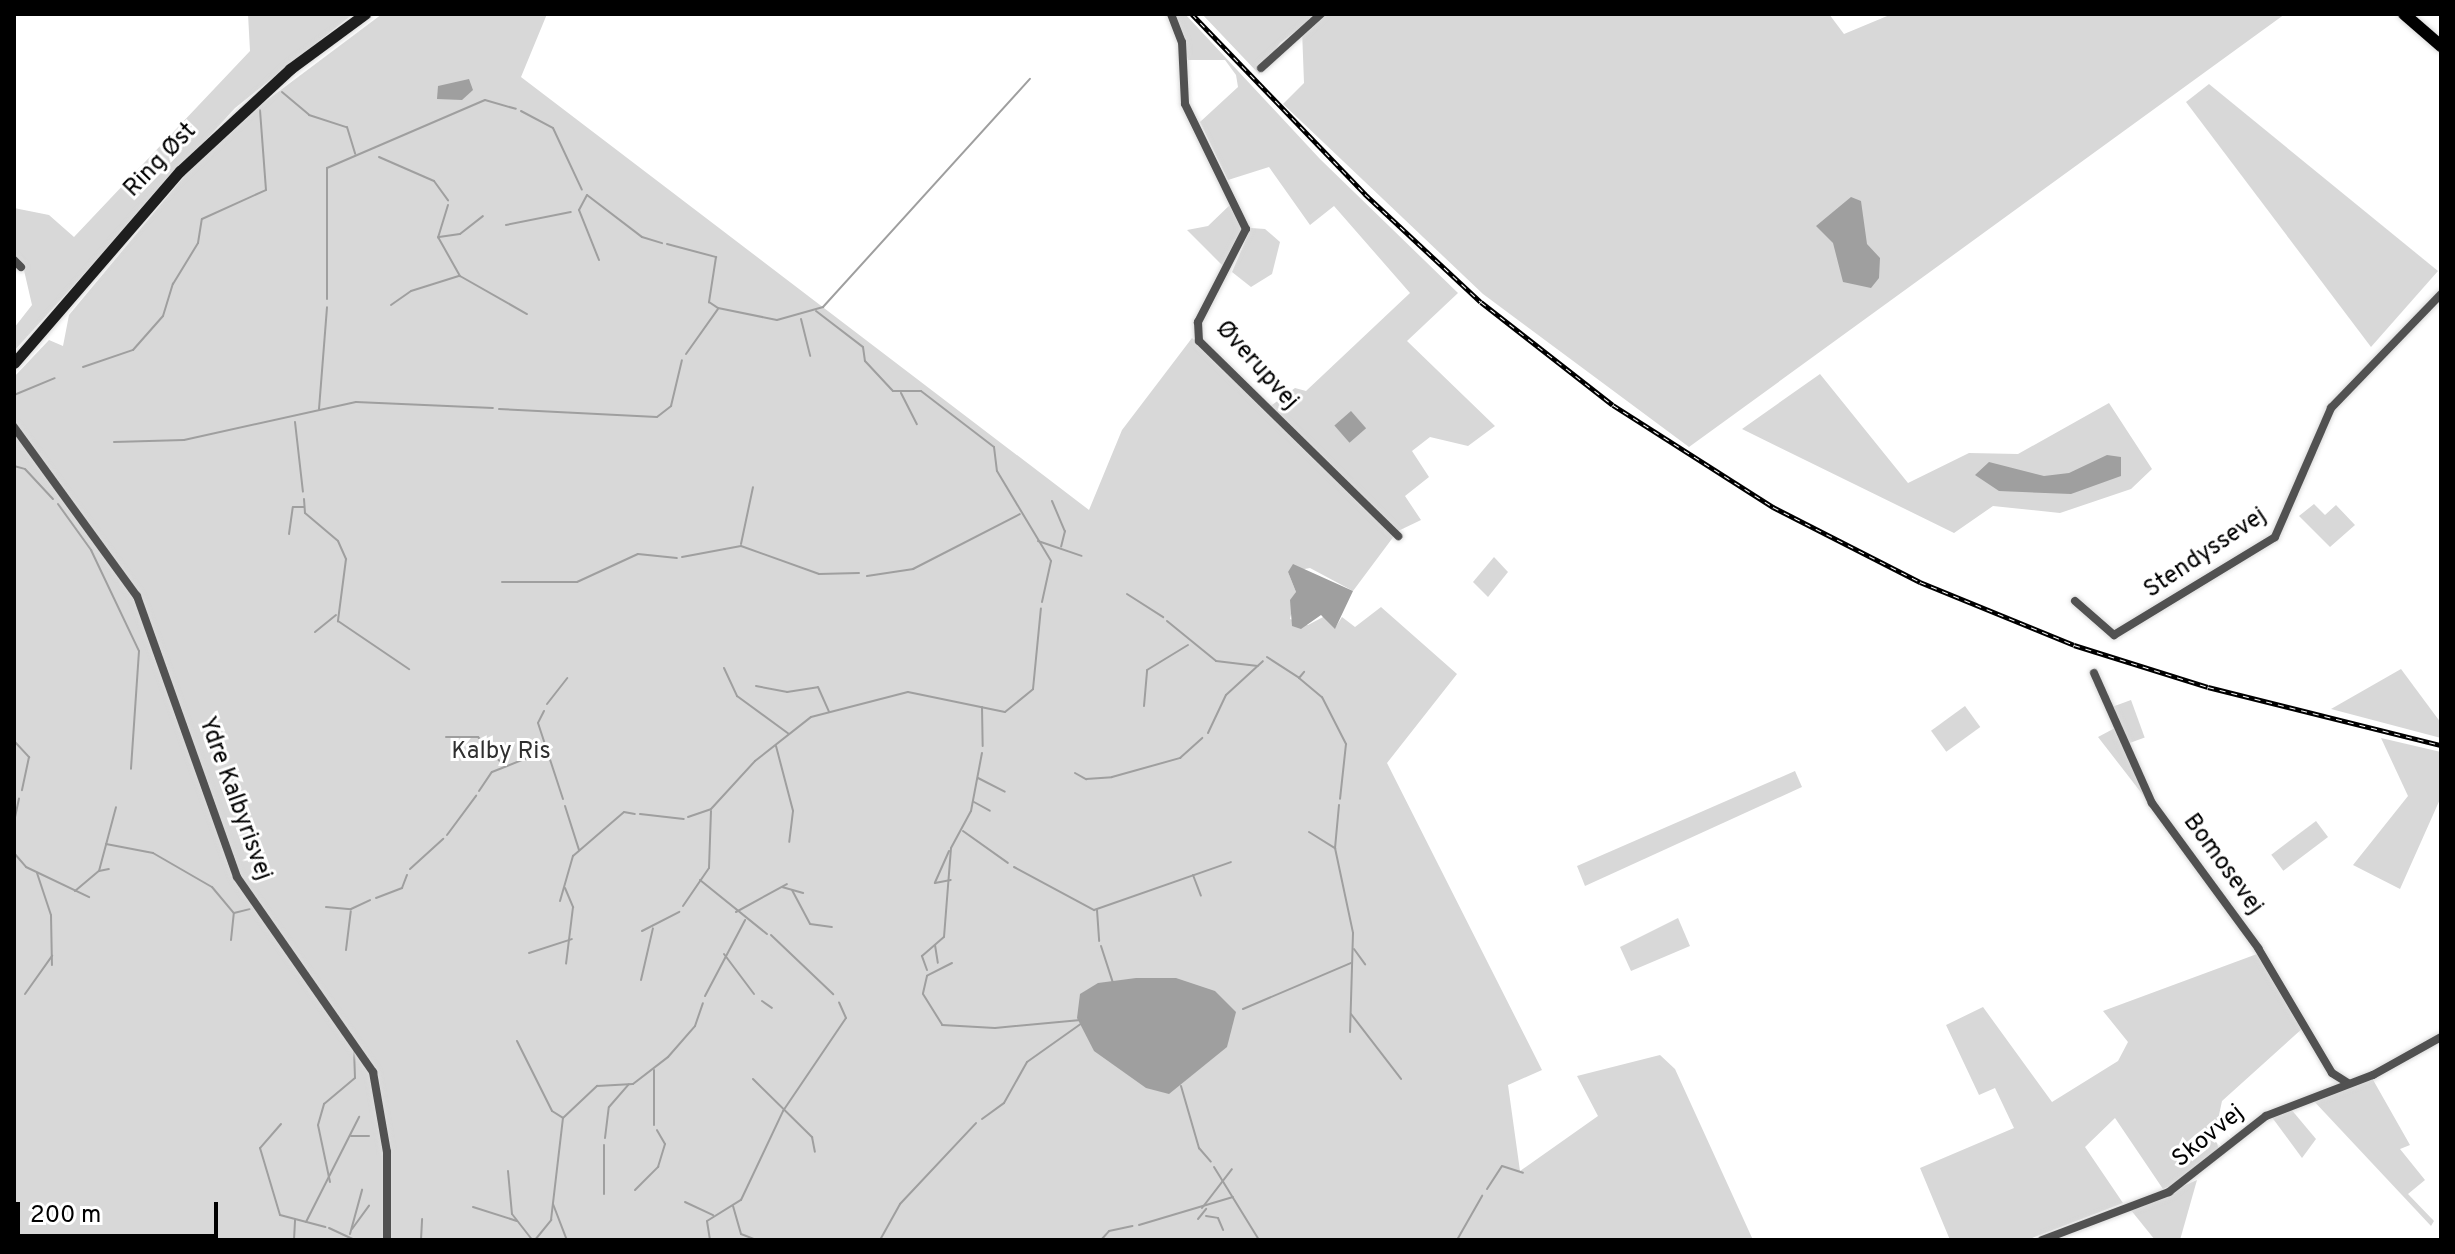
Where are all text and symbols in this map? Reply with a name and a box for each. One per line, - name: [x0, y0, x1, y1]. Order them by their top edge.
- street label: Ring Øst: [119, 118, 203, 204]
- street label: Øverupvej: [1208, 315, 1304, 417]
- street label: Stendyssevej: [2139, 502, 2273, 606]
- street label: Ydre Kalbyrisvej: [191, 713, 277, 885]
- park label: Kalby Ris: [451, 739, 551, 767]
- street label: Bomosevej: [2176, 809, 2268, 921]
- street label: Skovvej: [2167, 1099, 2251, 1175]
- scale bar: [20, 1186, 222, 1236]
- text: 200 m: [30, 1201, 101, 1231]

